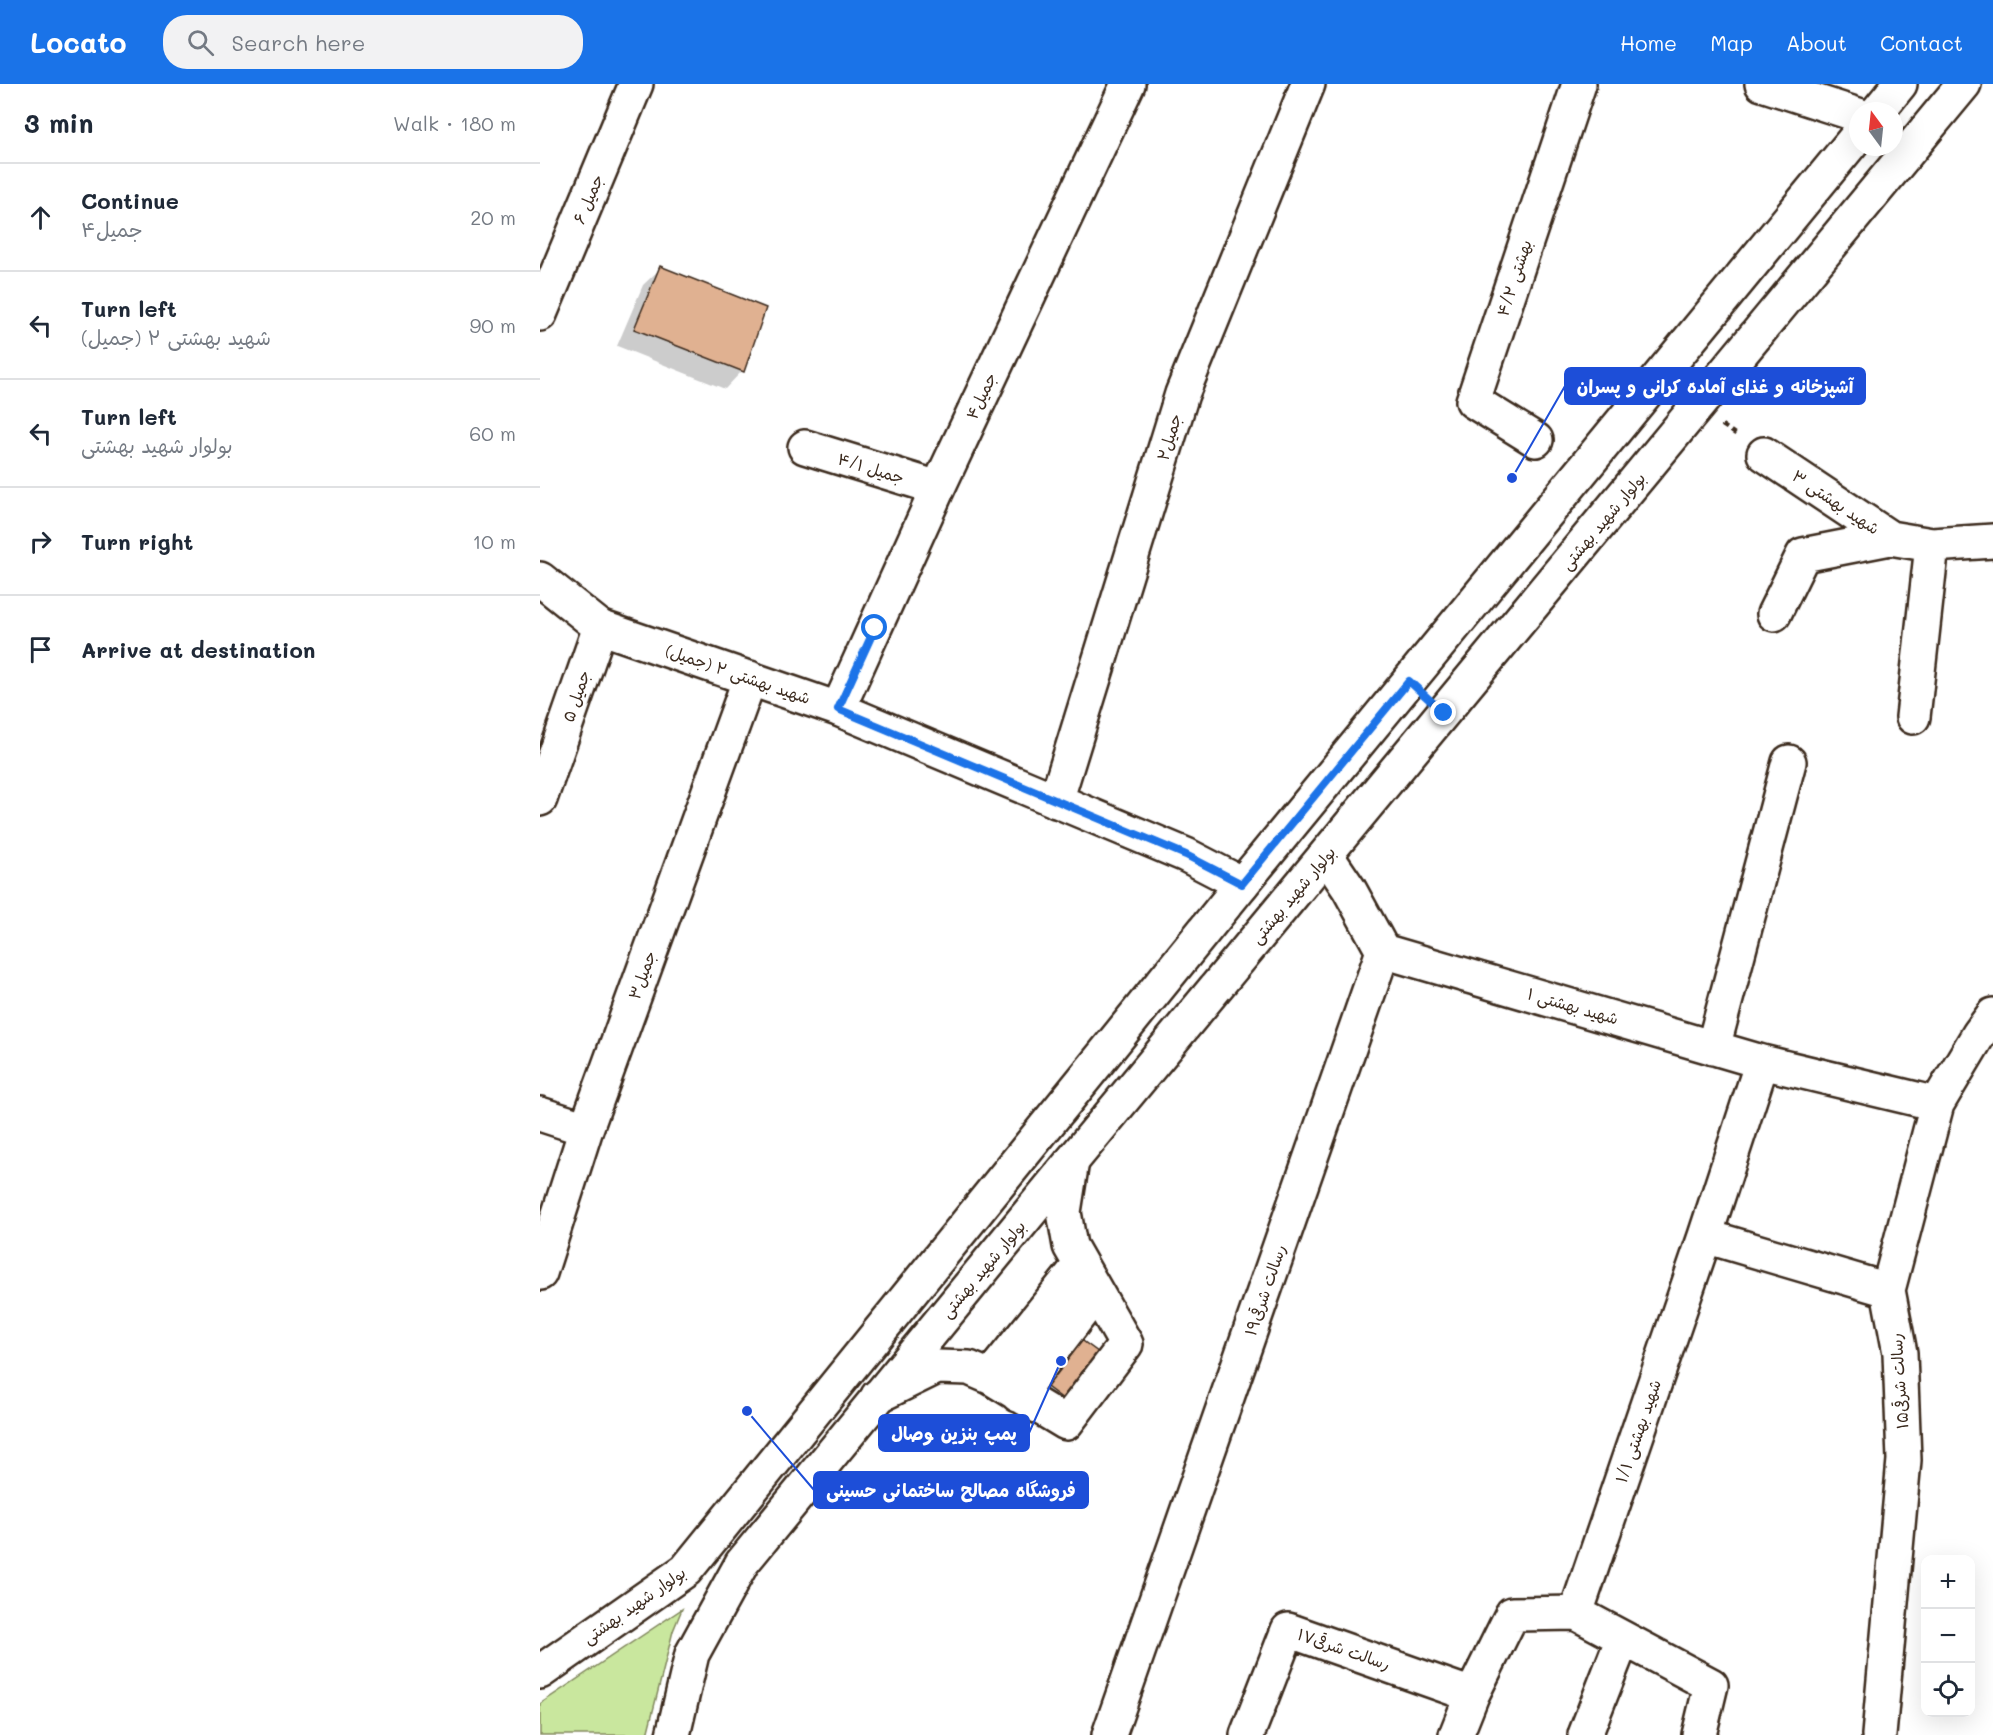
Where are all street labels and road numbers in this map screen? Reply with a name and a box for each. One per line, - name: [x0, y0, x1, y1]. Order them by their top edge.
- street label: جمیل ۶: [568, 171, 607, 227]
- street label: بهشتی ۴/۲: [1491, 237, 1537, 319]
- street label: جمیل۴: [961, 369, 1000, 423]
- street label: جمیل۲: [1151, 411, 1186, 463]
- street label: جمیل ۴/۱: [835, 447, 907, 488]
- street label: شهید بهشتی ۳: [1788, 465, 1884, 539]
- street label: بولوار شهید بهشتی: [1556, 467, 1650, 575]
- street label: شهید بهشتی ۲ (جمیل): [663, 639, 813, 709]
- street label: جمیل ۵: [557, 667, 594, 725]
- street label: بولوار شهید بهشتی: [1246, 841, 1340, 949]
- street label: جمیل۳: [623, 948, 660, 1002]
- street label: شهید بهشتی ۱: [1525, 983, 1621, 1029]
- street label: بولوار شهید بهشتی: [936, 1215, 1030, 1323]
- street label: رسالت شرقی۱۹: [1239, 1241, 1290, 1338]
- street label: رسالت شرقی۱۵: [1885, 1332, 1912, 1430]
- street label: شهید بهشتی ۱/۱: [1610, 1376, 1666, 1486]
- street label: بولوار شهید بهشتی: [578, 1561, 690, 1649]
- street label: رسالت شرقی۱۷: [1295, 1623, 1393, 1674]

